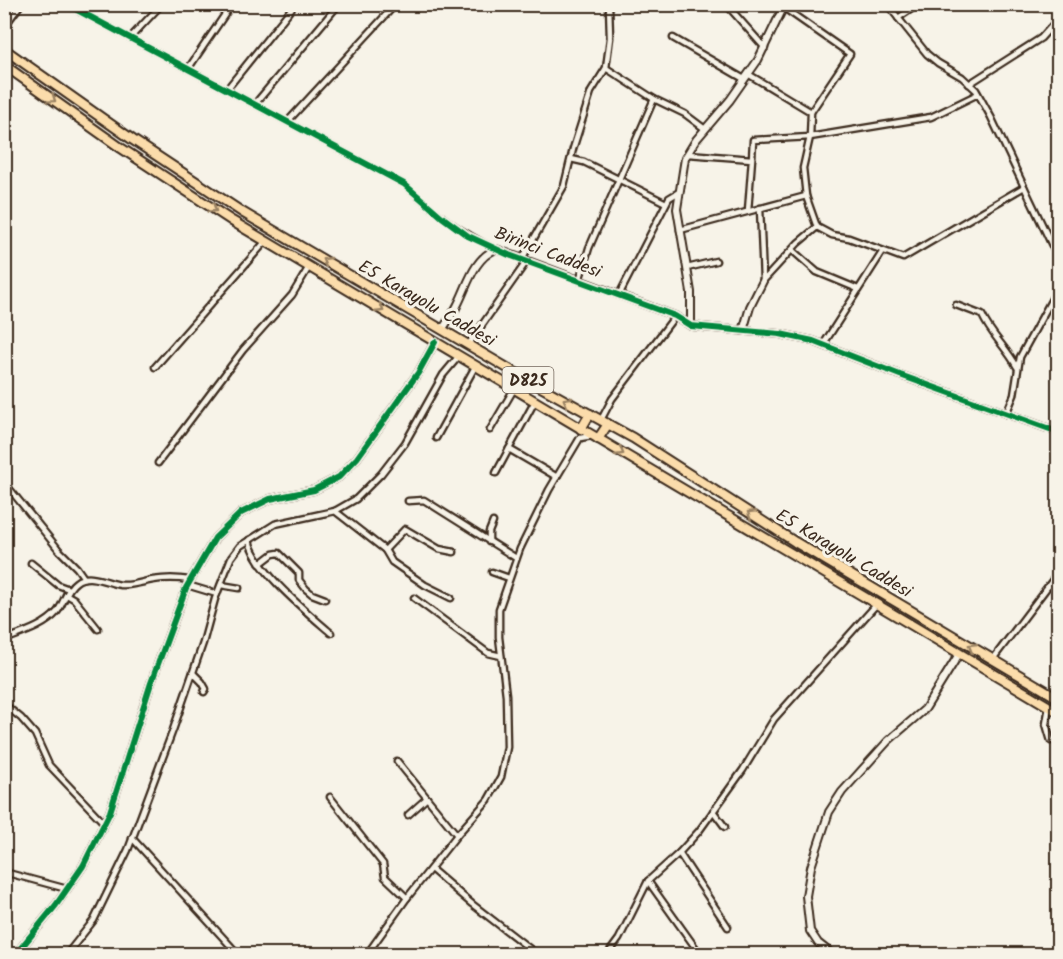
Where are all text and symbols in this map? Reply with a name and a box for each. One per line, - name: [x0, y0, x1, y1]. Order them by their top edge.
- one-way arrow: [46, 92, 57, 103]
- one-way arrow: [207, 201, 218, 212]
- street label: Birinci Caddesi: [490, 220, 606, 287]
- street label: E5 Karayolu Caddesi: [352, 253, 501, 356]
- one-way arrow: [322, 257, 332, 269]
- one-way arrow: [374, 302, 384, 314]
- road number: D825: [502, 367, 554, 393]
- one-way arrow: [563, 397, 573, 408]
- one-way arrow: [614, 445, 624, 456]
- street label: E5 Karayolu Caddesi: [769, 502, 918, 607]
- one-way arrow: [747, 509, 757, 521]
- one-way arrow: [968, 643, 978, 654]

